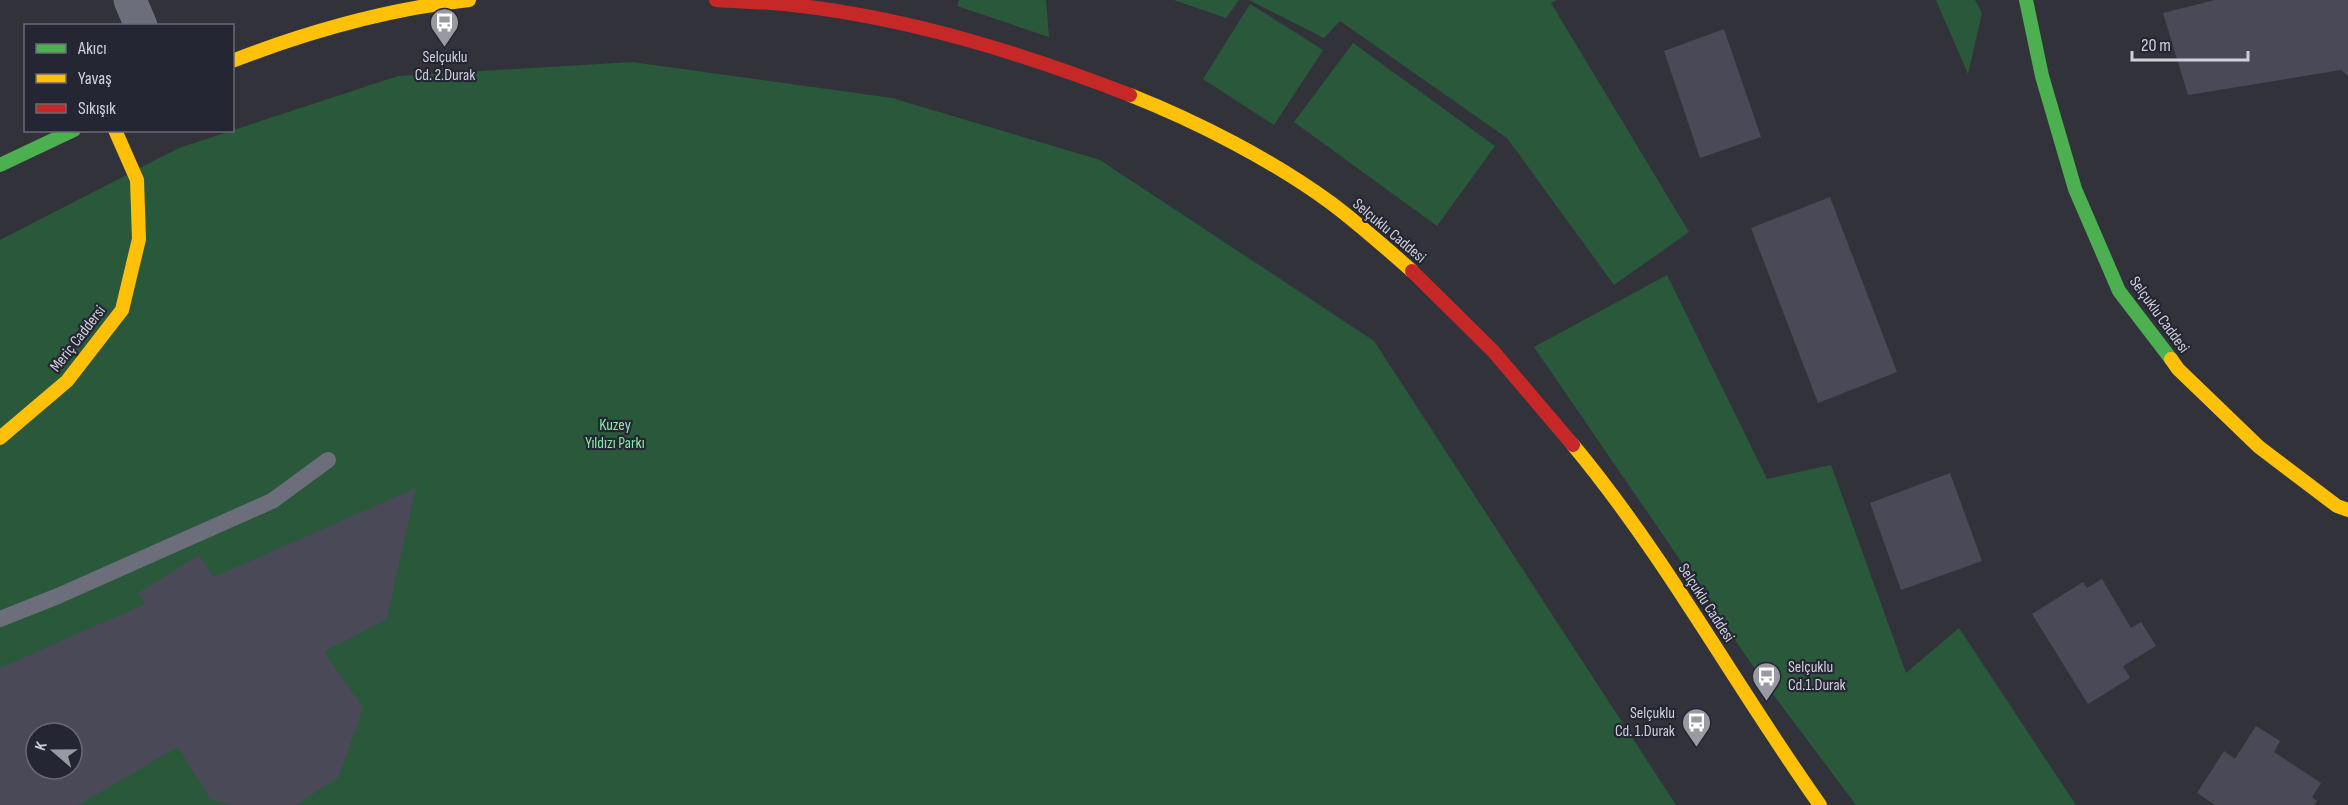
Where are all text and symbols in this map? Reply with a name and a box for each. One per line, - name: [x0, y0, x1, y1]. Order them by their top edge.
- bus stop icon: Selçuklu Cd. 2.Durak: [429, 6, 461, 48]
- legend: [24, 24, 234, 132]
- scale bar: [2132, 24, 2248, 62]
- text: 20 m: [2141, 35, 2171, 56]
- text: Akıcı: [77, 38, 107, 59]
- place label: Selçuklu Cd. 2.Durak: [415, 48, 475, 85]
- text: Yavaş: [78, 68, 112, 89]
- text: Sıkışık: [78, 98, 116, 119]
- street label: Selçuklu Caddesi: [1348, 195, 1430, 267]
- street label: Selçuklu Caddesi: [2125, 273, 2193, 357]
- street label: Meriç Caddersi: [46, 302, 110, 376]
- park label: Kuzey Yıldızı Parkı: [585, 416, 645, 453]
- street label: Selçuklu Caddesi: [1674, 560, 1738, 646]
- place label: Selçuklu Cd.1.Durak: [1788, 658, 1846, 695]
- bus stop icon: Selçuklu Cd.1.Durak: [1751, 660, 1783, 702]
- place label: Selçuklu Cd. 1.Durak: [1615, 704, 1675, 741]
- bus stop icon: Selçuklu Cd. 1.Durak: [1680, 706, 1712, 748]
- north arrow: [24, 721, 84, 781]
- text: K: [31, 739, 52, 753]

